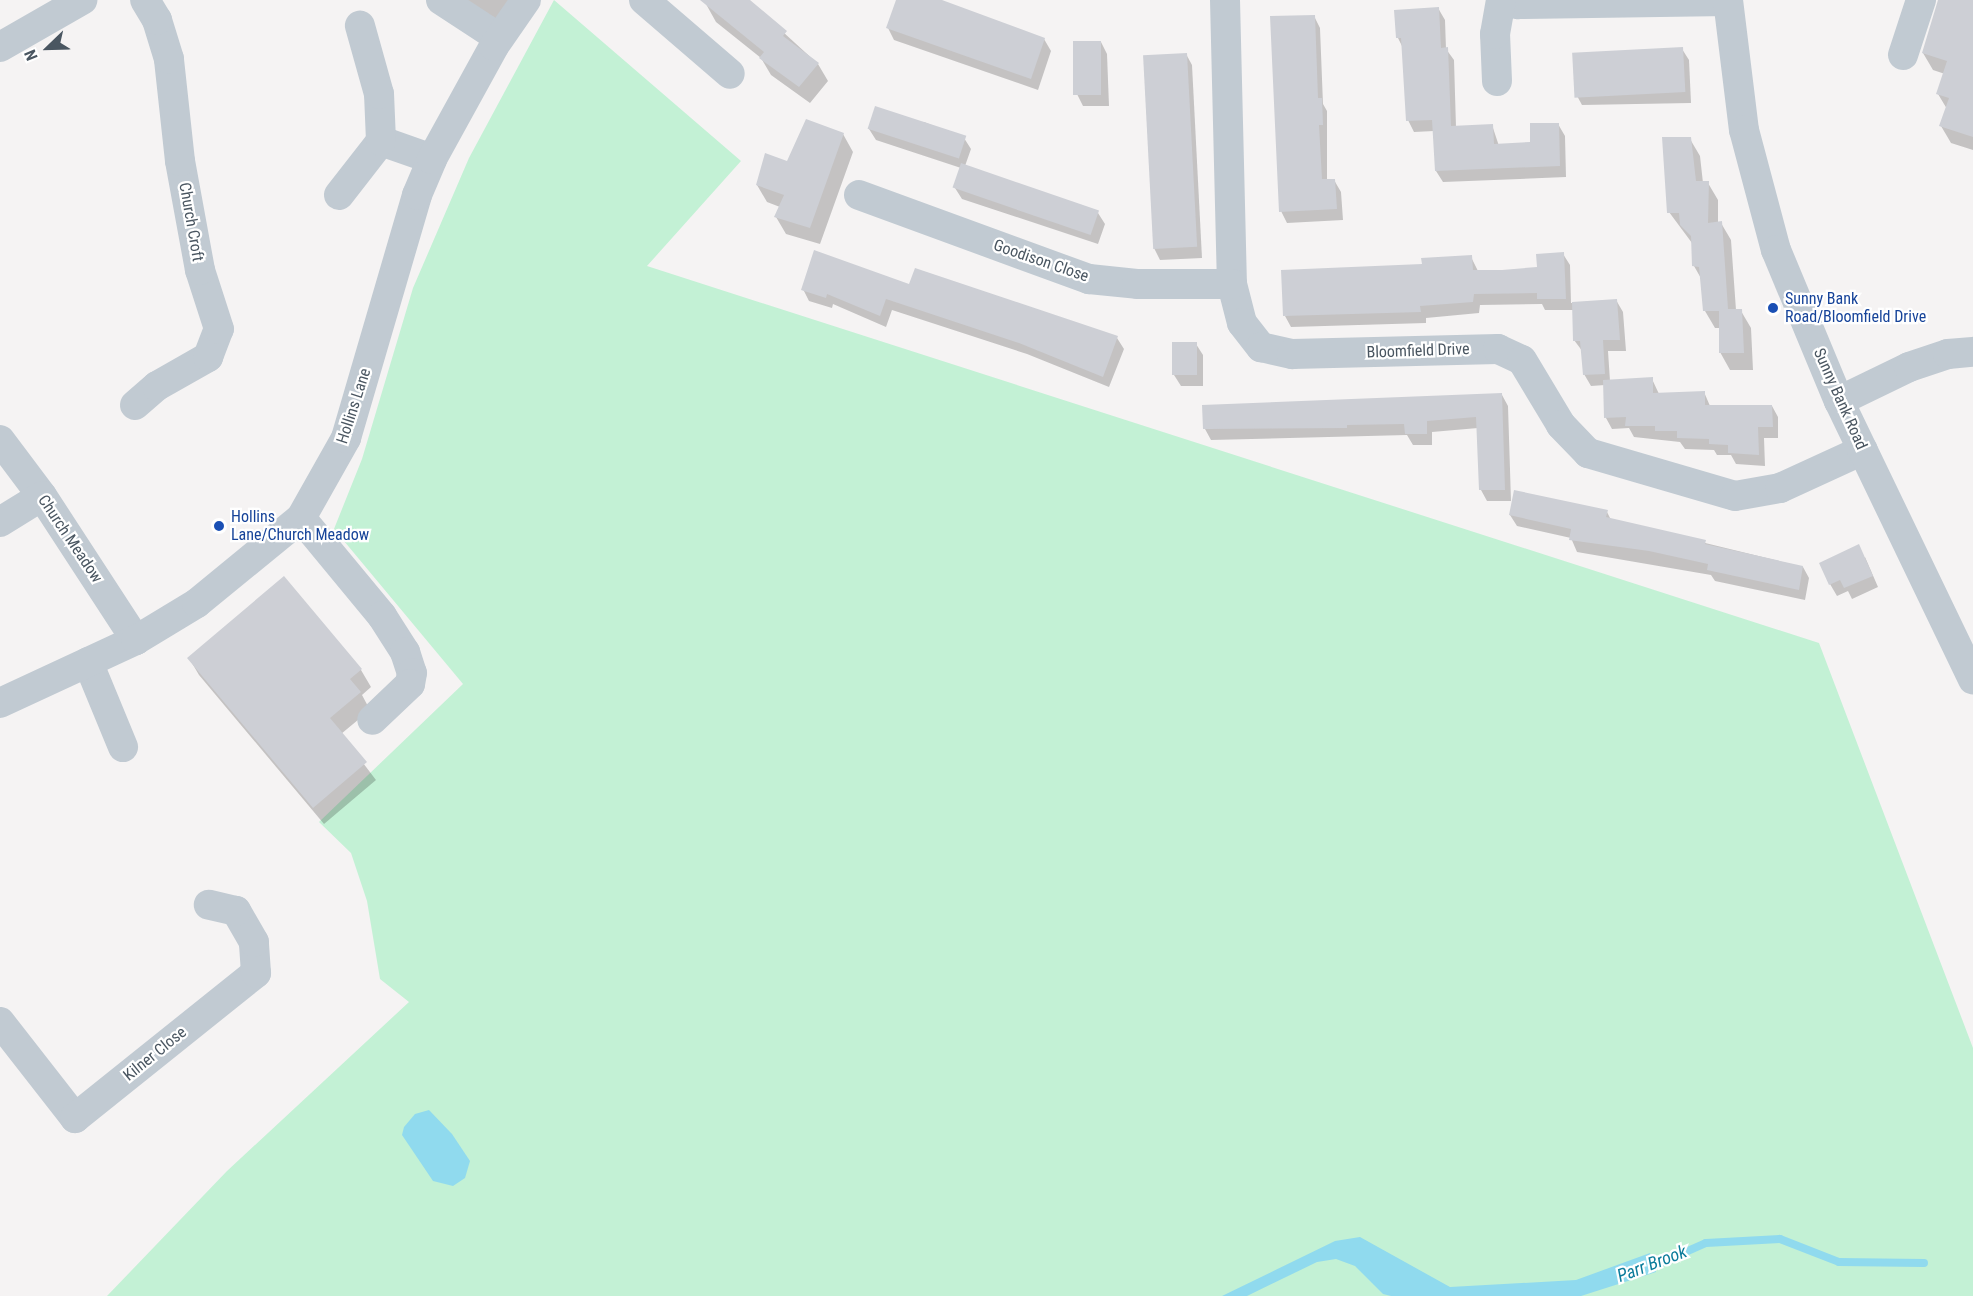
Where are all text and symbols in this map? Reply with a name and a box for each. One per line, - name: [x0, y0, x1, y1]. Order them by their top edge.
- north arrow: [18, 18, 78, 78]
- text: N: [20, 47, 42, 63]
- street label: Church Croft: [175, 181, 207, 263]
- street label: Goodison Close: [991, 236, 1091, 286]
- place label: Sunny Bank Road/Bloomfield Drive: [1785, 289, 1926, 327]
- marker: Sunny Bank Road/Bloomfield Drive: [1766, 301, 1780, 315]
- street label: Bloomfield Drive: [1366, 340, 1470, 362]
- street label: Sunny Bank Road: [1809, 345, 1871, 453]
- street label: Hollins Lane: [333, 366, 375, 446]
- street label: Church Meadow: [34, 491, 106, 587]
- place label: Hollins Lane/Church Meadow: [231, 507, 369, 545]
- marker: Hollins Lane/Church Meadow: [212, 519, 226, 533]
- street label: Kilner Close: [120, 1023, 190, 1085]
- water label: Parr Brook: [1614, 1241, 1690, 1287]

